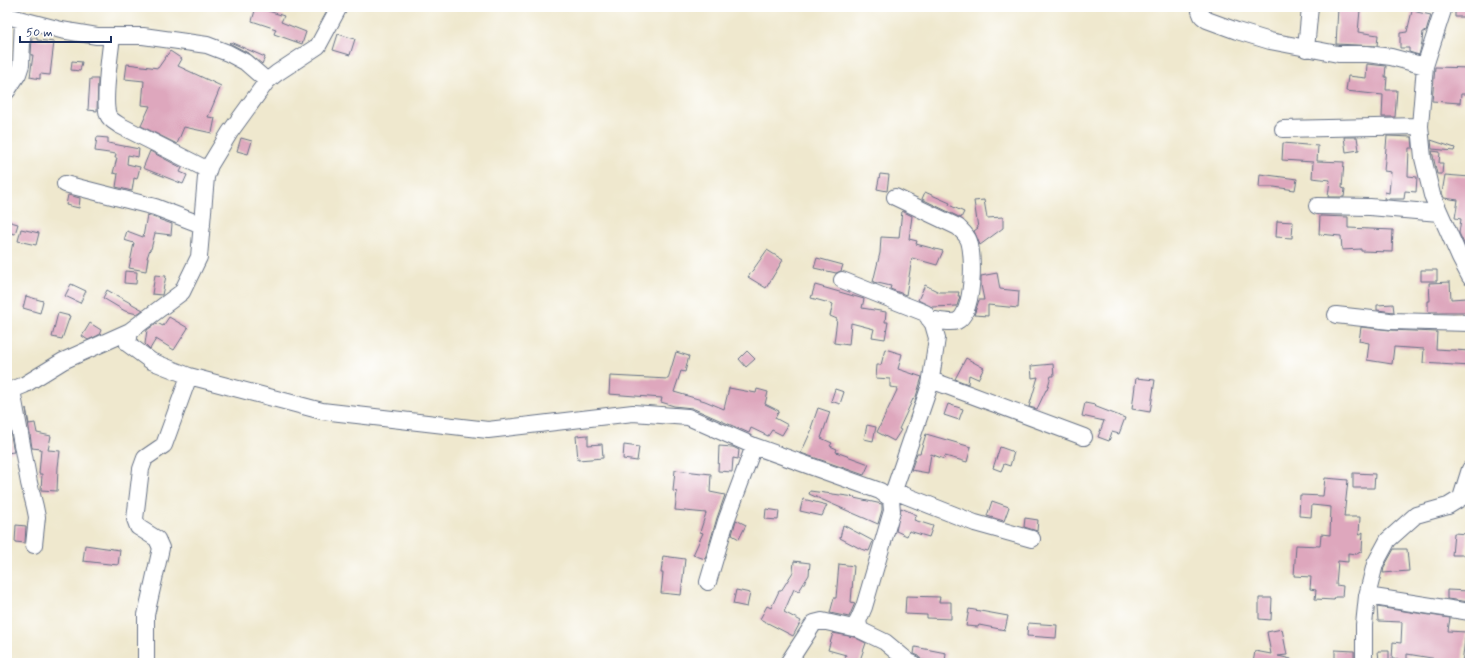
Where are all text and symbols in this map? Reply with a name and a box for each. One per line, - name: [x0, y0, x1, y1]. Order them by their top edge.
- scale bar: [20, 18, 111, 44]
- text: 50 m: [26, 25, 53, 41]

